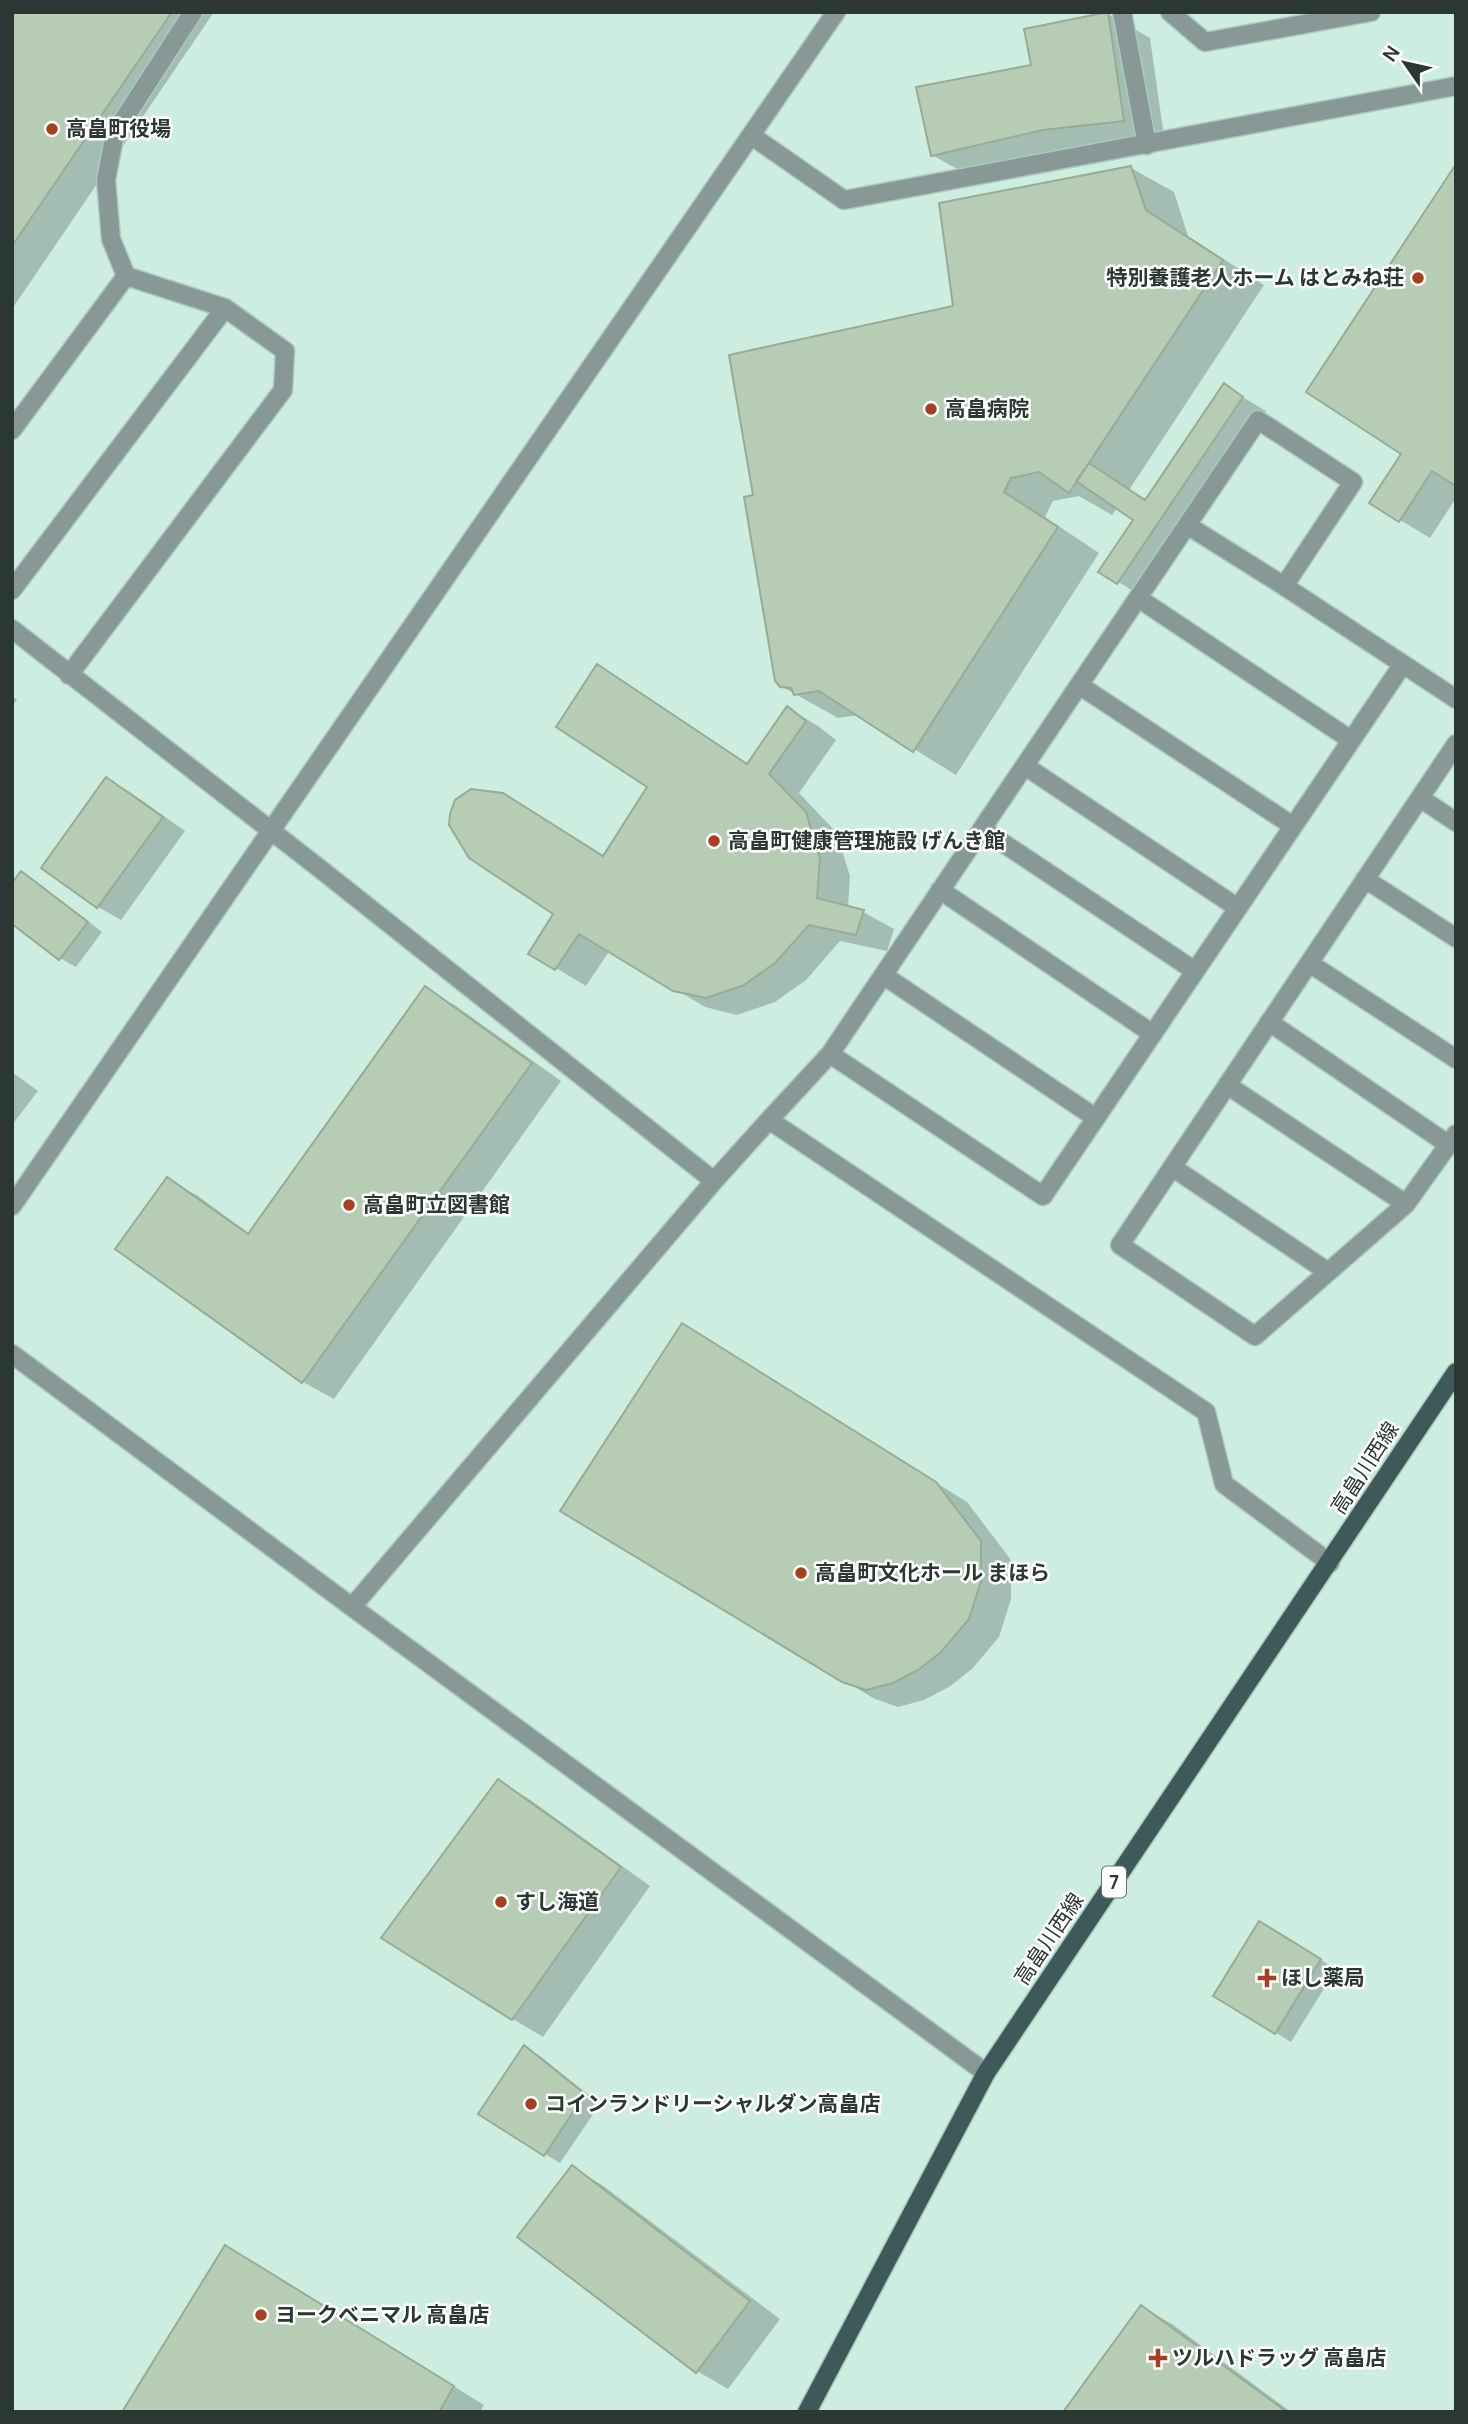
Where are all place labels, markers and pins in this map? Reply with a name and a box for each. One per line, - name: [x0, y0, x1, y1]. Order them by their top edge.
- place label: 高畠町役場: [66, 114, 171, 142]
- marker: 高畠町役場: [44, 121, 60, 137]
- place label: 特別養護老人ホーム はとみね荘: [1106, 263, 1404, 291]
- marker: 特別養護老人ホーム はとみね荘: [1410, 270, 1426, 286]
- place label: 高畠病院: [945, 394, 1029, 422]
- marker: 高畠病院: [923, 401, 939, 417]
- place label: 高畠町健康管理施設 げんき館: [728, 826, 1005, 854]
- marker: 高畠町健康管理施設 げんき館: [706, 833, 722, 849]
- place label: 高畠町立図書館: [363, 1190, 510, 1218]
- marker: 高畠町立図書館: [341, 1197, 357, 1213]
- place label: 高畠町文化ホール まほら: [815, 1558, 1050, 1586]
- marker: 高畠町文化ホール まほら: [793, 1565, 809, 1581]
- place label: すし海道: [515, 1887, 599, 1915]
- marker: すし海道: [493, 1894, 509, 1910]
- place label: ほし薬局: [1281, 1963, 1365, 1991]
- marker: ほし薬局: [1259, 1970, 1275, 1986]
- place label: コインランドリーシャルダン高畠店: [545, 2089, 881, 2117]
- marker: コインランドリーシャルダン高畠店: [523, 2096, 539, 2112]
- place label: ヨークベニマル 高畠店: [275, 2300, 489, 2328]
- marker: ヨークベニマル 高畠店: [253, 2307, 269, 2323]
- place label: ツルハドラッグ 高畠店: [1172, 2343, 1386, 2371]
- marker: ツルハドラッグ 高畠店: [1150, 2350, 1166, 2366]

